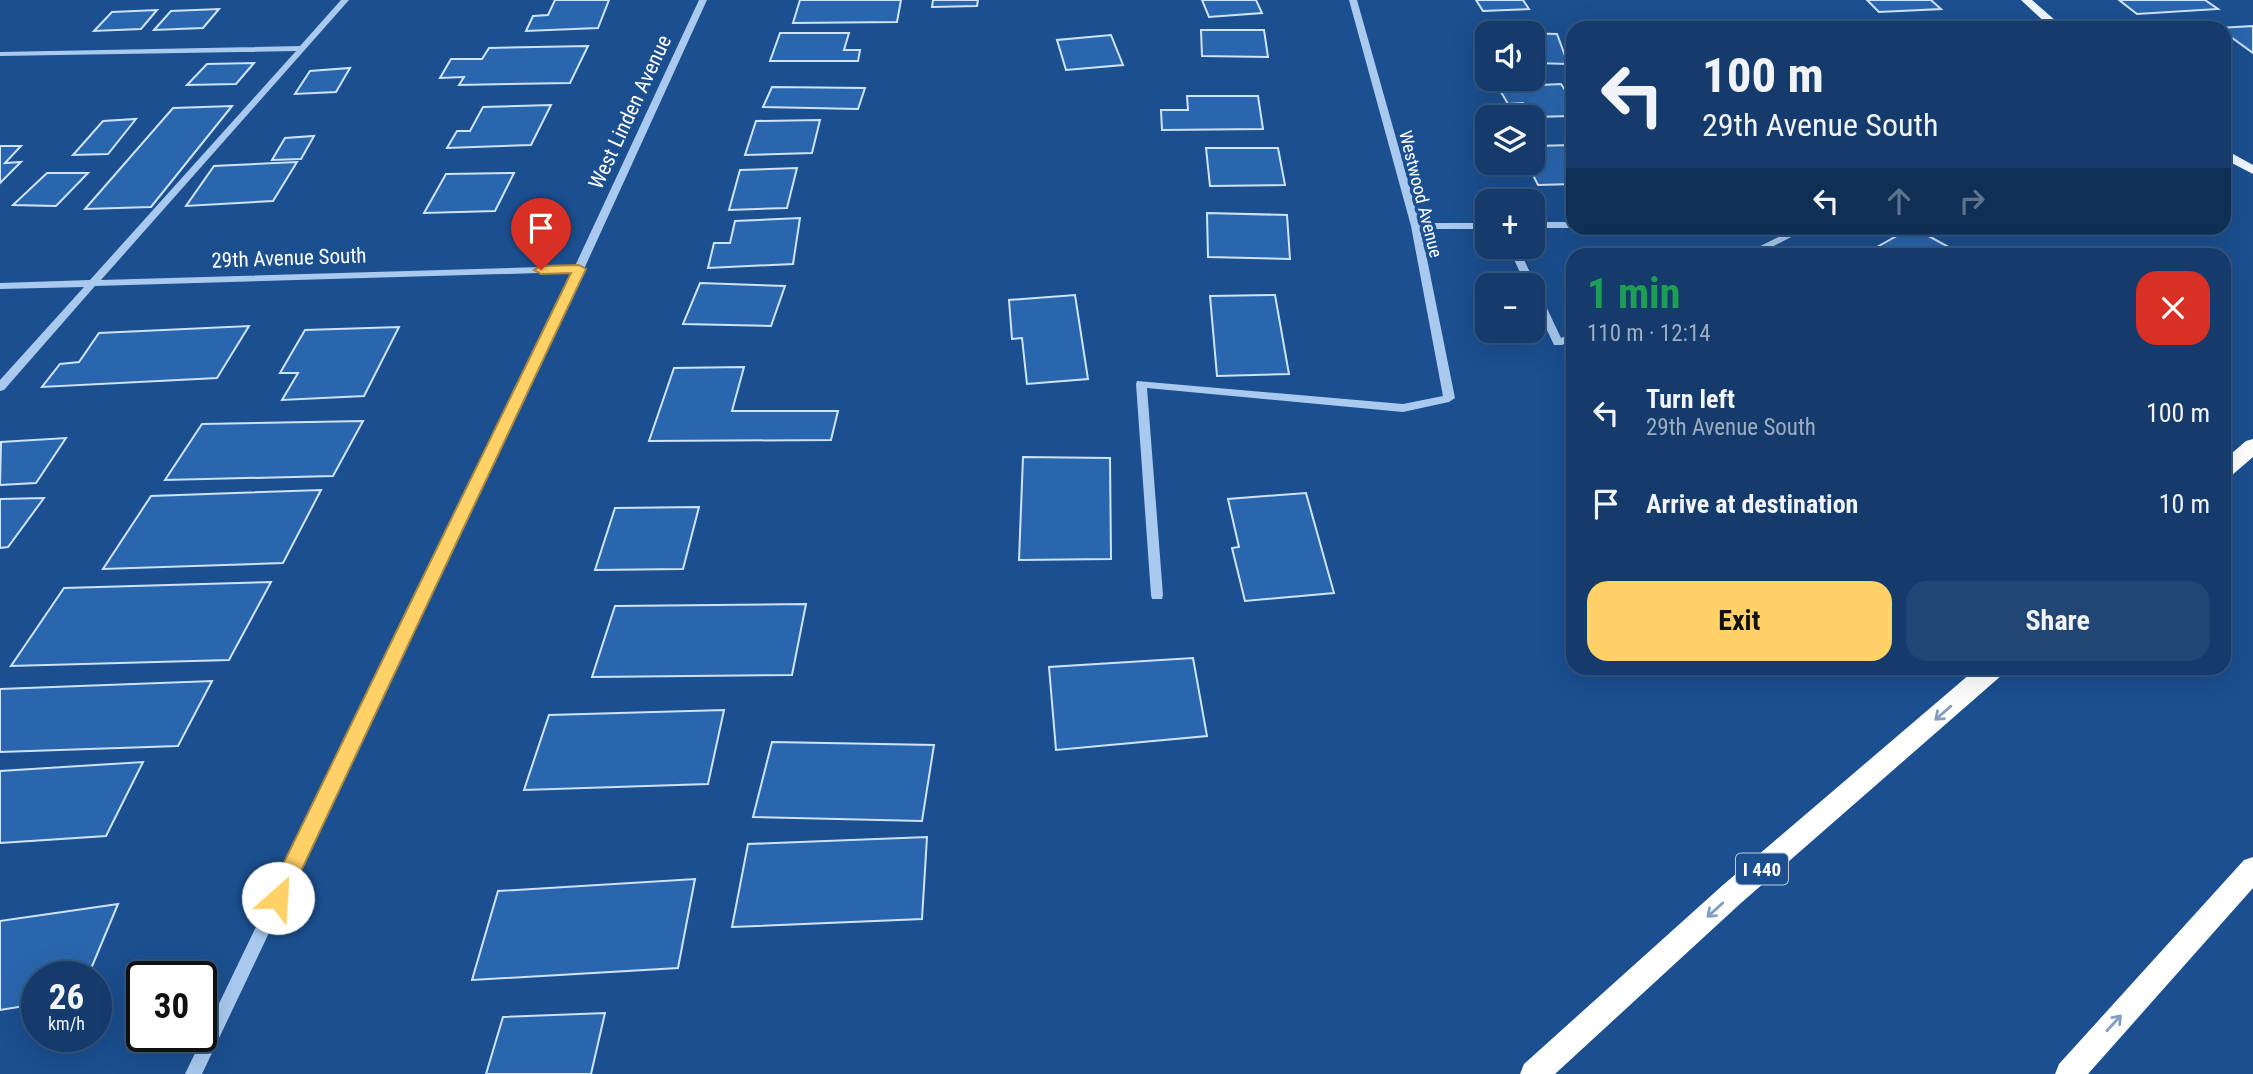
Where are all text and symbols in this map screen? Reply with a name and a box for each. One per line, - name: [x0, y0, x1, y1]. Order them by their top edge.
- map controls: [1475, 21, 1545, 343]
- button: sound: [1475, 21, 1545, 91]
- street label: West Linden Avenue: [584, 31, 676, 193]
- text: 100 m: [1702, 47, 1824, 104]
- icon: left: [1587, 49, 1678, 140]
- button: layers: [1475, 105, 1545, 175]
- text: 29th Avenue South: [1702, 106, 1938, 144]
- street label: Westwood Avenue: [1395, 128, 1447, 260]
- icon: left: [1807, 182, 1845, 220]
- icon: ahead: [1880, 182, 1918, 220]
- icon: right: [1953, 182, 1991, 220]
- button: +: [1475, 189, 1545, 259]
- pin: [511, 198, 571, 270]
- icon: arrive: [522, 209, 560, 247]
- street label: 29th Avenue South: [211, 243, 367, 273]
- text: 1 min: [1587, 269, 1680, 318]
- button: close: [2136, 271, 2210, 345]
- button: −: [1475, 273, 1545, 343]
- text: 110 m · 12:14: [1587, 320, 1711, 347]
- text: Turn left: [1646, 384, 1735, 414]
- icon: left: [1587, 394, 1625, 432]
- text: 100 m: [2146, 398, 2210, 428]
- text: 29th Avenue South: [1646, 414, 1816, 441]
- icon: arrive: [1587, 485, 1625, 523]
- text: Arrive at destination: [1646, 489, 1858, 519]
- text: 10 m: [2159, 489, 2210, 519]
- button: Exit: [1587, 581, 1892, 661]
- button: Share: [1906, 581, 2210, 661]
- one-way arrow: [1934, 705, 1952, 721]
- road number: I 440: [1736, 854, 1788, 884]
- position arrow: [241, 861, 315, 935]
- one-way arrow: [1706, 902, 1724, 918]
- speed limit sign: 30: [126, 961, 217, 1052]
- text: 26: [49, 977, 84, 1018]
- text: km/h: [48, 1013, 85, 1034]
- one-way arrow: [2106, 1015, 2123, 1032]

